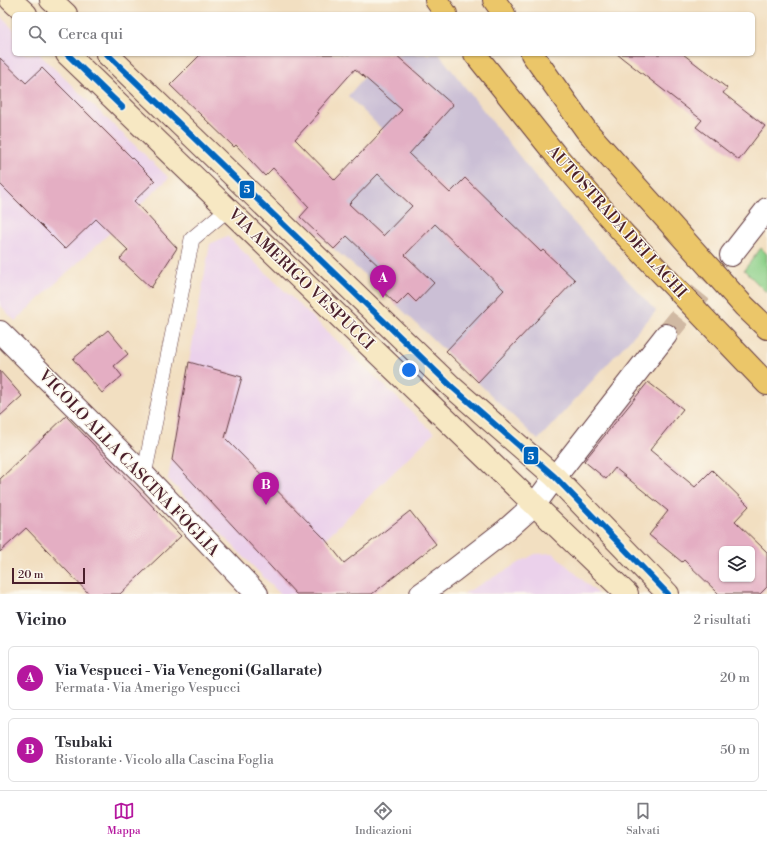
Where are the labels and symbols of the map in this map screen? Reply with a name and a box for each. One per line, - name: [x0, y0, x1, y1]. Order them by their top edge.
- street label: AUTOSTRADA DEI LAGHI: [542, 141, 691, 302]
- line badge: 5: [239, 180, 255, 199]
- text: 5: [244, 183, 251, 197]
- street label: VIA AMERIGO VESPUCCI: [223, 203, 378, 354]
- pin: A: [370, 265, 396, 298]
- your location: [399, 360, 419, 380]
- street label: VICOLO ALLA CASCINA FOGLIA: [34, 365, 224, 561]
- line badge: 5: [523, 446, 539, 465]
- text: 5: [528, 450, 535, 464]
- pin: B: [253, 472, 279, 505]
- scale bar: [12, 566, 85, 585]

